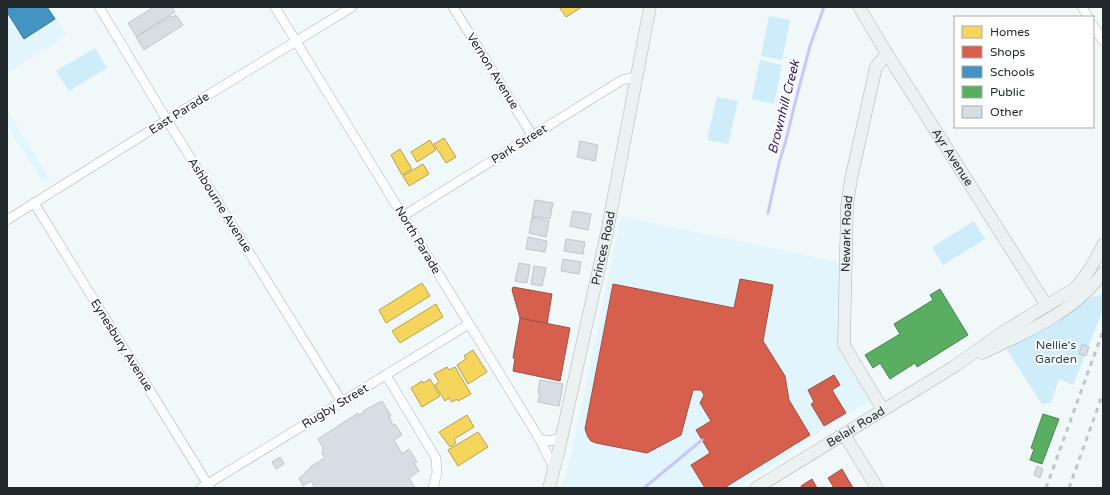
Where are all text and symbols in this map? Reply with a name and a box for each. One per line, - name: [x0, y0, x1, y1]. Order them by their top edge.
- legend: [954, 16, 1094, 128]
- text: Homes: [990, 25, 1030, 39]
- street label: Vernon Avenue: [464, 30, 522, 112]
- text: Shops: [990, 45, 1025, 59]
- water label: Brownhill Creek: [765, 57, 804, 156]
- text: Schools: [990, 65, 1035, 79]
- text: Public: [990, 85, 1025, 99]
- street label: East Parade: [146, 89, 212, 137]
- text: Other: [990, 105, 1023, 119]
- street label: Park Street: [489, 121, 550, 167]
- street label: Ayr Avenue: [929, 126, 976, 189]
- street label: Ashbourne Avenue: [185, 155, 255, 255]
- street label: Newark Road: [839, 195, 855, 272]
- street label: North Parade: [392, 204, 444, 277]
- street label: Princes Road: [588, 210, 618, 286]
- street label: Eynesbury Avenue: [88, 296, 156, 394]
- park label: Nellie's Garden: [1035, 338, 1077, 366]
- street label: Rugby Street: [299, 381, 371, 431]
- street label: Belair Road: [824, 404, 887, 450]

